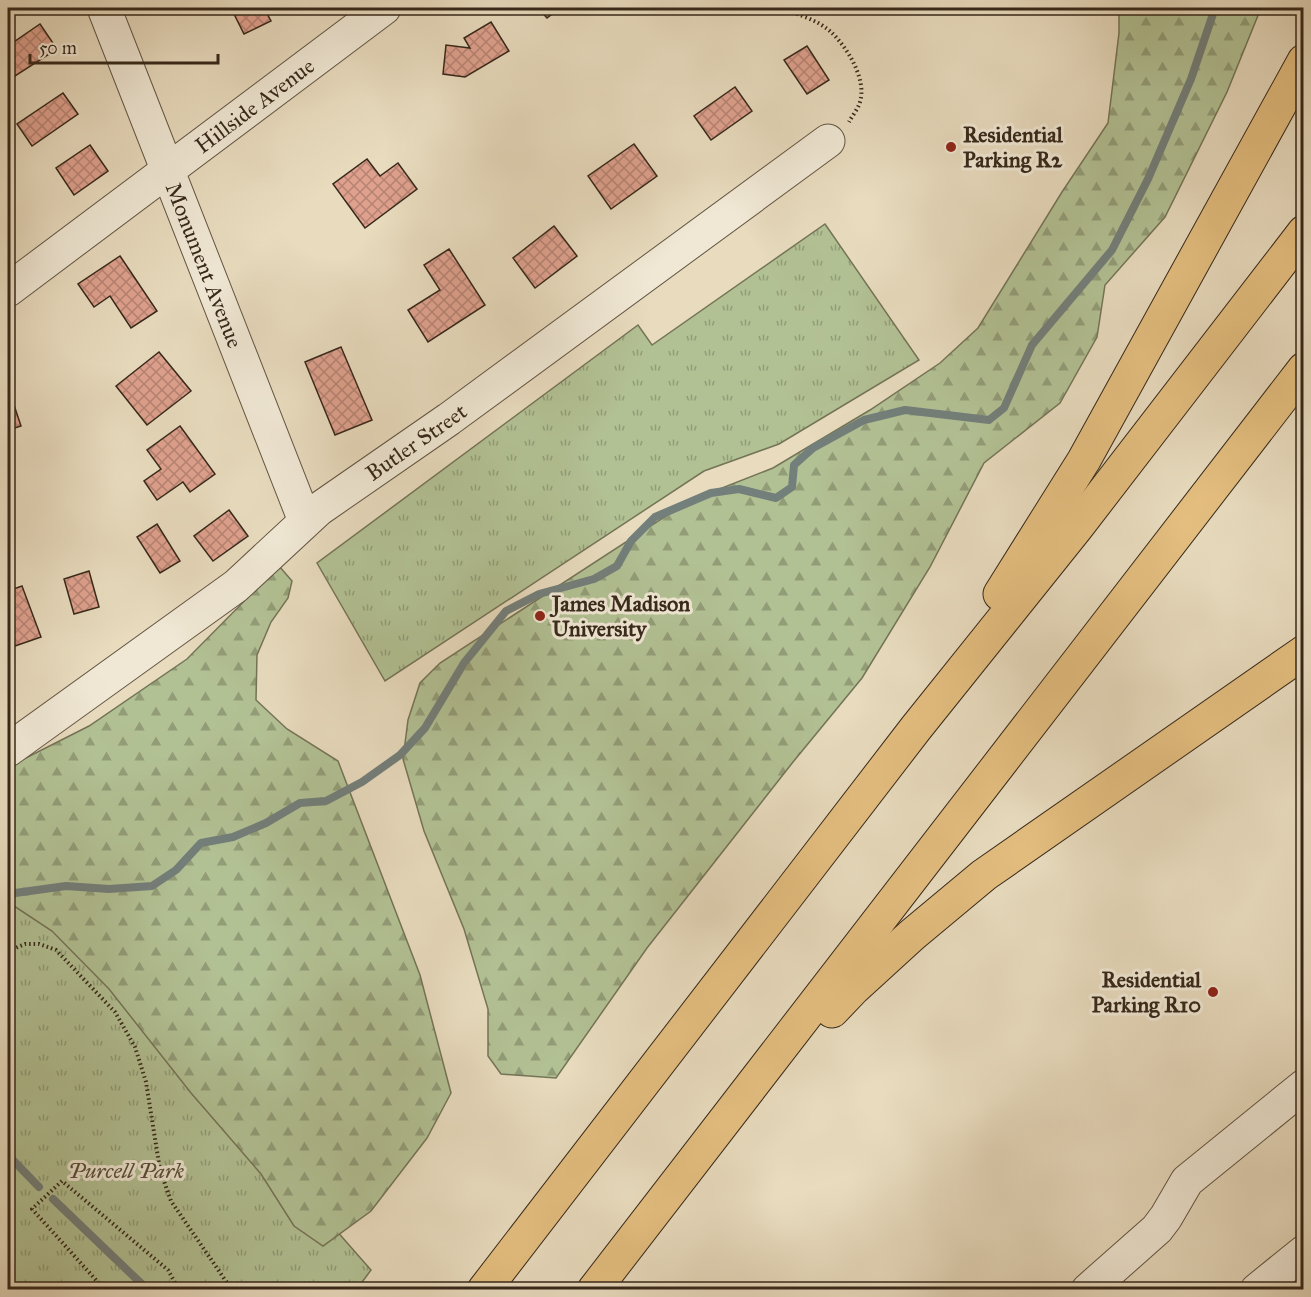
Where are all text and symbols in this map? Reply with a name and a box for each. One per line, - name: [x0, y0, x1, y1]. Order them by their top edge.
- scale bar: [30, 27, 218, 65]
- text: 50 m: [39, 37, 77, 59]
- street label: Hillside Avenue: [190, 52, 320, 159]
- place label: Residential Parking R2: [963, 121, 1064, 173]
- marker: Residential Parking R2: [944, 140, 958, 154]
- street label: Monument Avenue: [160, 179, 249, 352]
- street label: Butler Street: [361, 398, 472, 487]
- place label: James Madison University: [549, 590, 690, 642]
- marker: James Madison University: [533, 609, 547, 623]
- place label: Residential Parking R10: [1091, 966, 1202, 1018]
- marker: Residential Parking R10: [1206, 985, 1220, 999]
- park label: Purcell Park: [68, 1157, 184, 1184]

